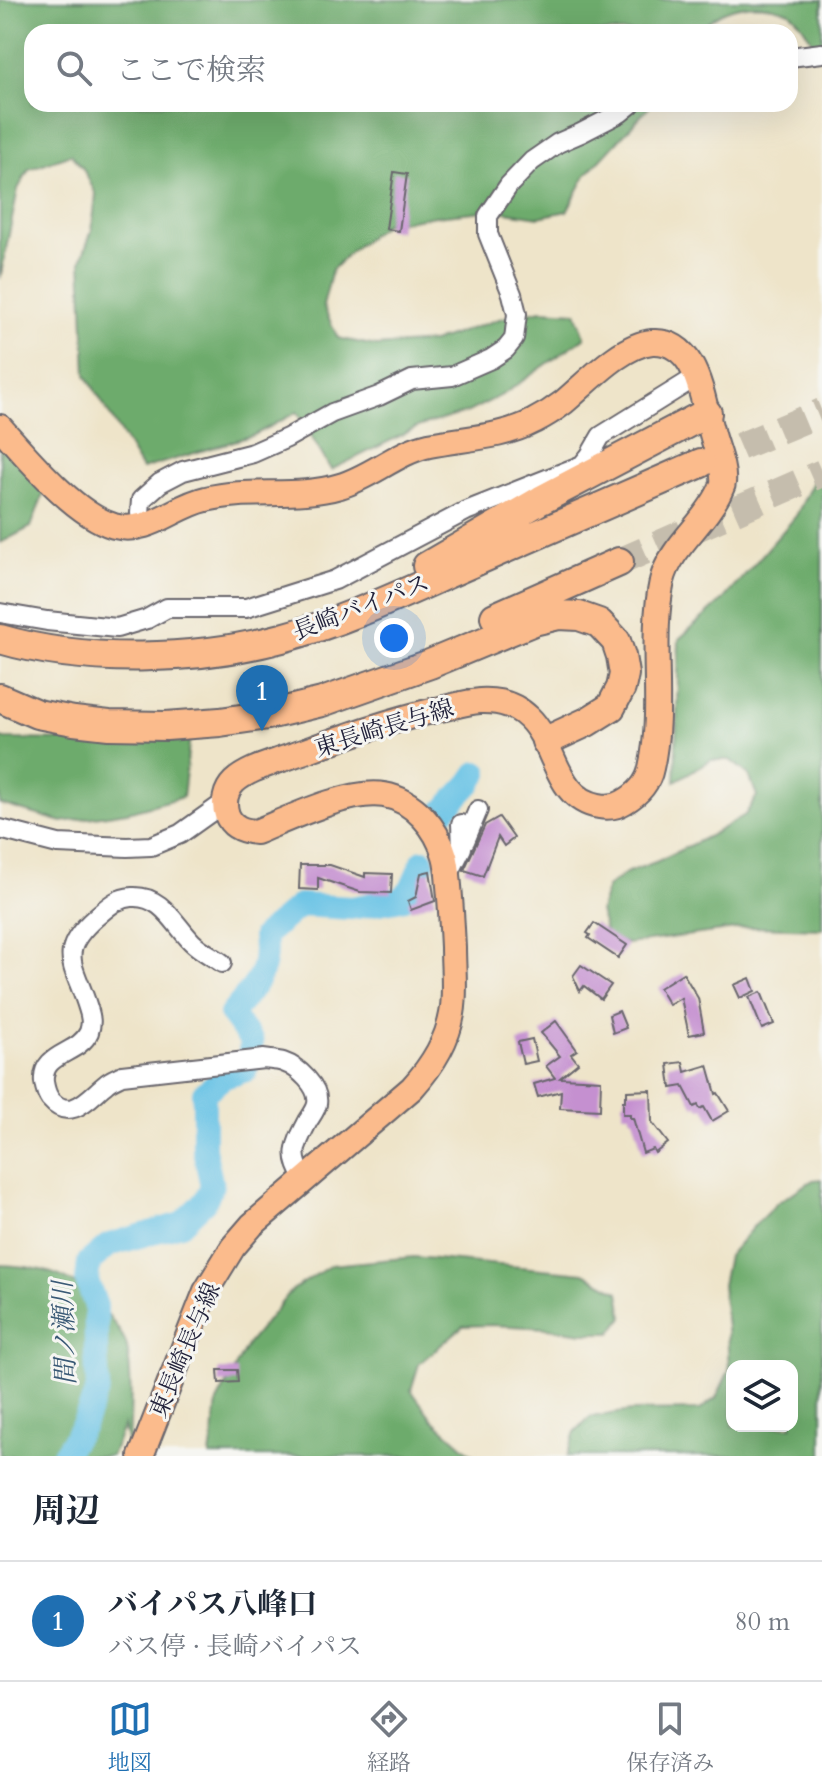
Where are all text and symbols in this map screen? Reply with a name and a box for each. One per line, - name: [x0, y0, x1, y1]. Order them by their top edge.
- search box: [24, 24, 798, 112]
- icon: search: [52, 46, 96, 90]
- text: ここで検索: [116, 50, 266, 91]
- street label: 長崎バイパス: [288, 566, 434, 649]
- your location: [374, 618, 414, 658]
- pin: 1: [236, 665, 288, 731]
- street label: 東長崎長与線: [310, 692, 458, 765]
- water label: 間ノ瀬川: [45, 1277, 84, 1386]
- street label: 東長崎長与線: [142, 1277, 229, 1423]
- map controls: [726, 1360, 798, 1432]
- button: layers: [726, 1360, 798, 1432]
- text: 周辺: [32, 1488, 100, 1534]
- text: バイパス八峰口: [108, 1584, 317, 1625]
- text: 1: [51, 1604, 65, 1639]
- text: 80 m: [734, 1604, 790, 1639]
- text: バス停 · 長崎バイパス: [108, 1629, 362, 1664]
- tab: 地図: [108, 1697, 152, 1778]
- tab: 経路: [367, 1697, 411, 1778]
- tab: 保存済み: [626, 1697, 714, 1778]

